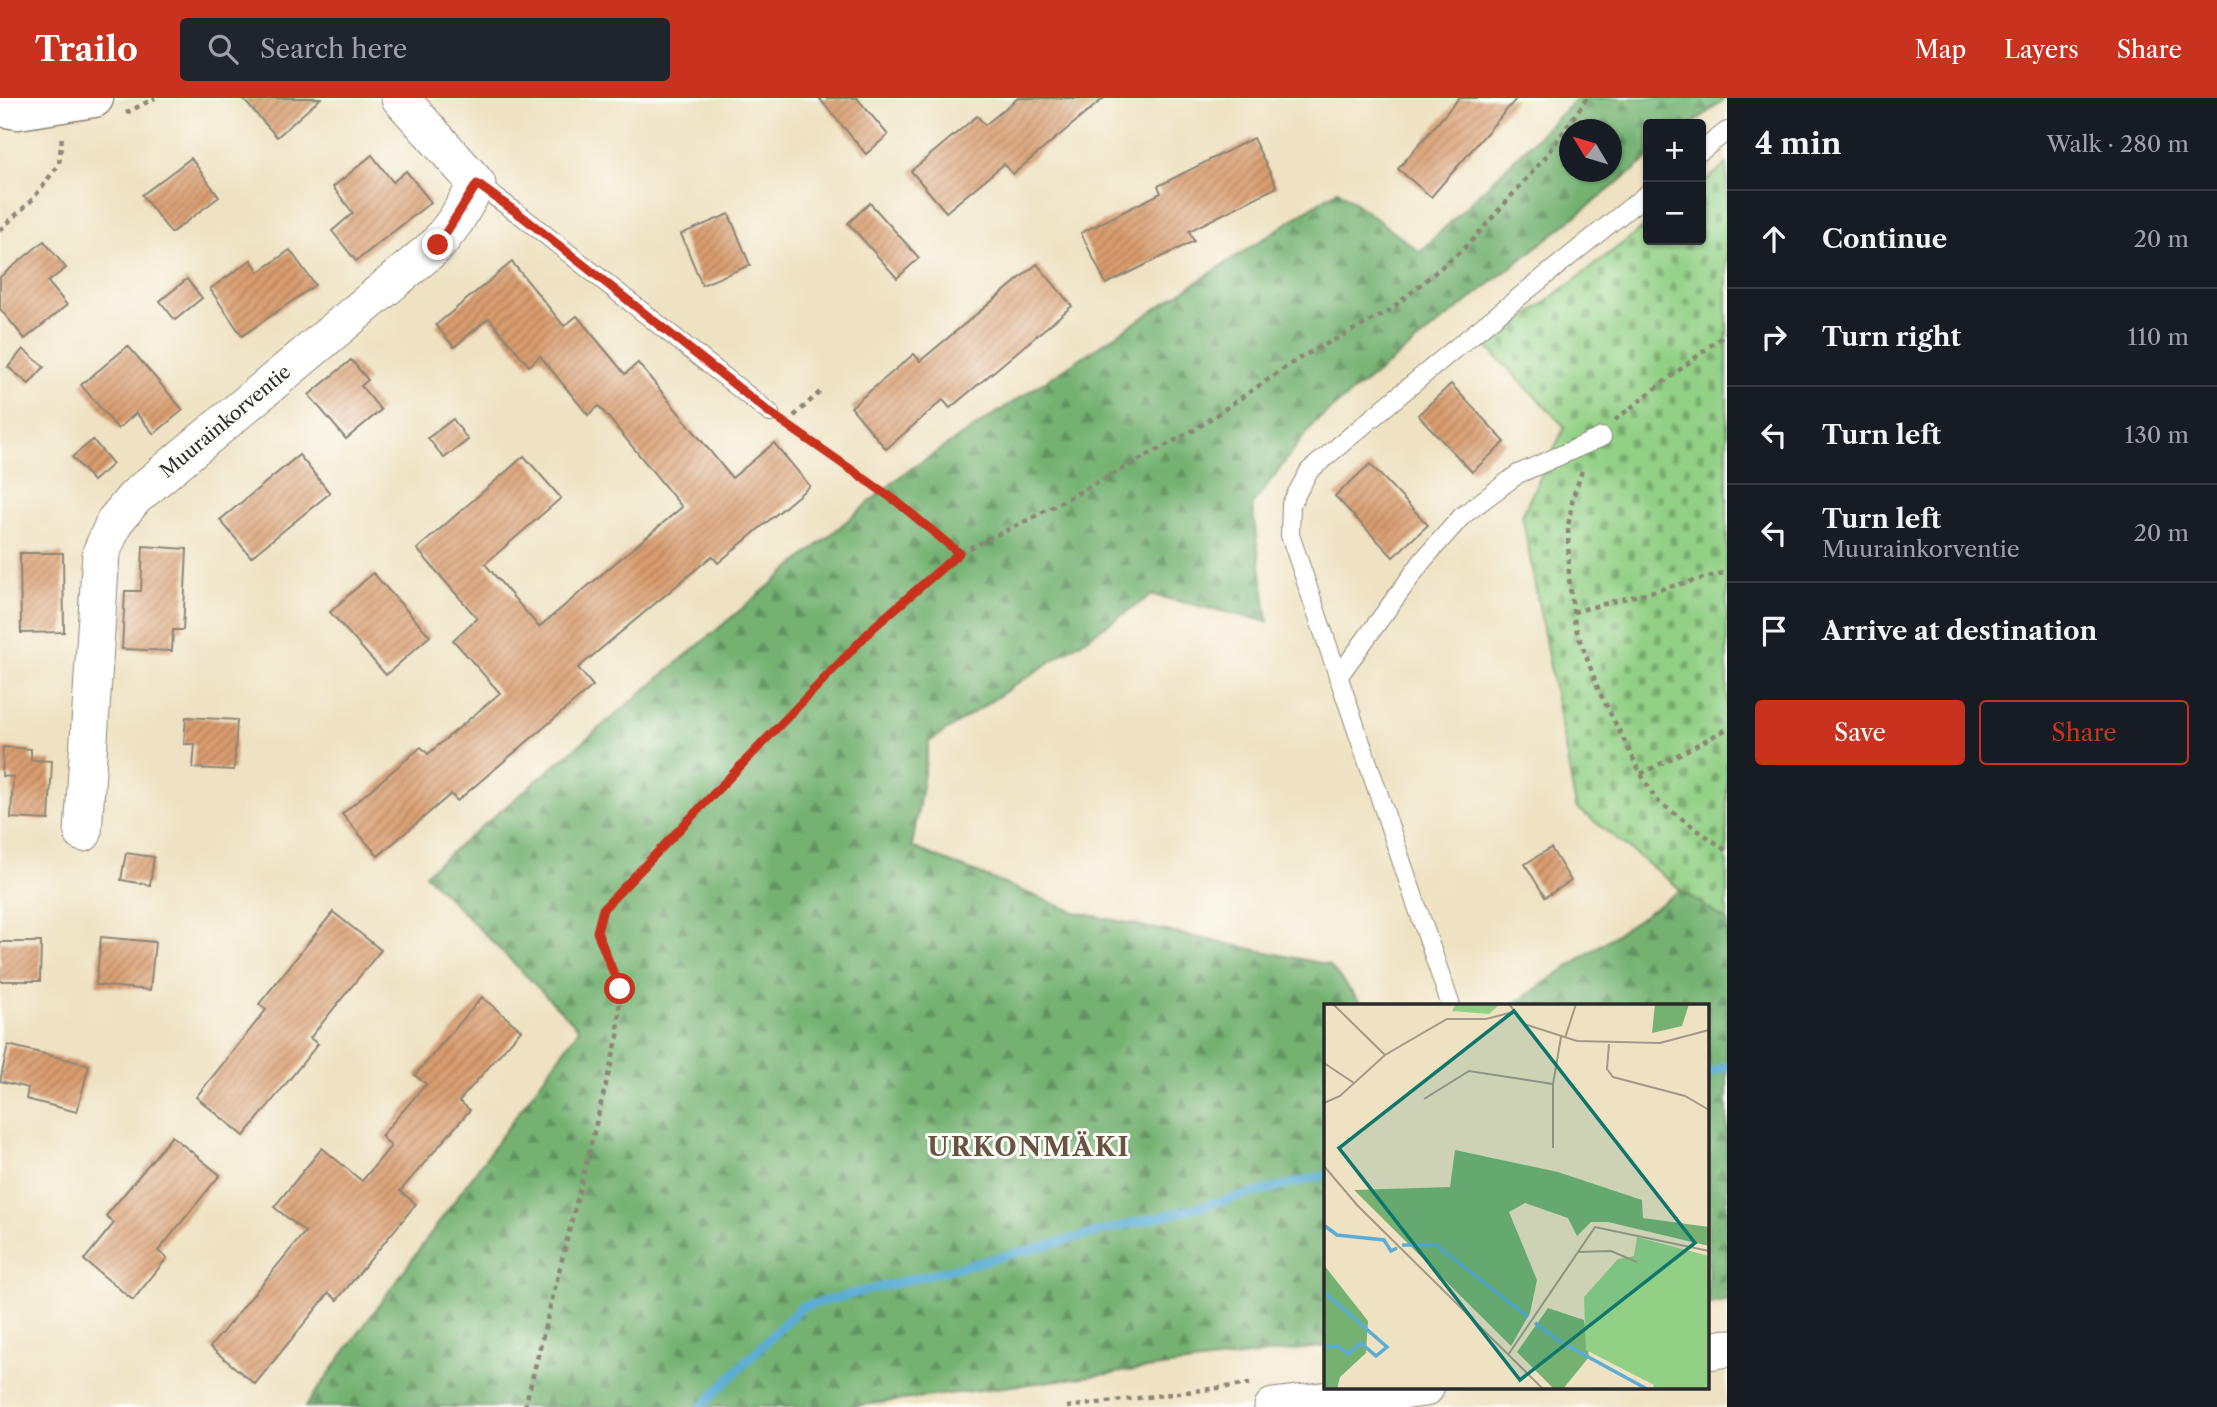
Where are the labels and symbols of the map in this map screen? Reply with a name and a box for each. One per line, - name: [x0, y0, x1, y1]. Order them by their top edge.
- north arrow: [1559, 119, 1622, 182]
- route end: [422, 229, 453, 260]
- street label: Muurainkorventie: [155, 360, 295, 483]
- route start: [604, 973, 635, 1004]
- inset map: [1324, 1004, 1710, 1390]
- district label: URKONMÄKI: [928, 1131, 1130, 1163]

